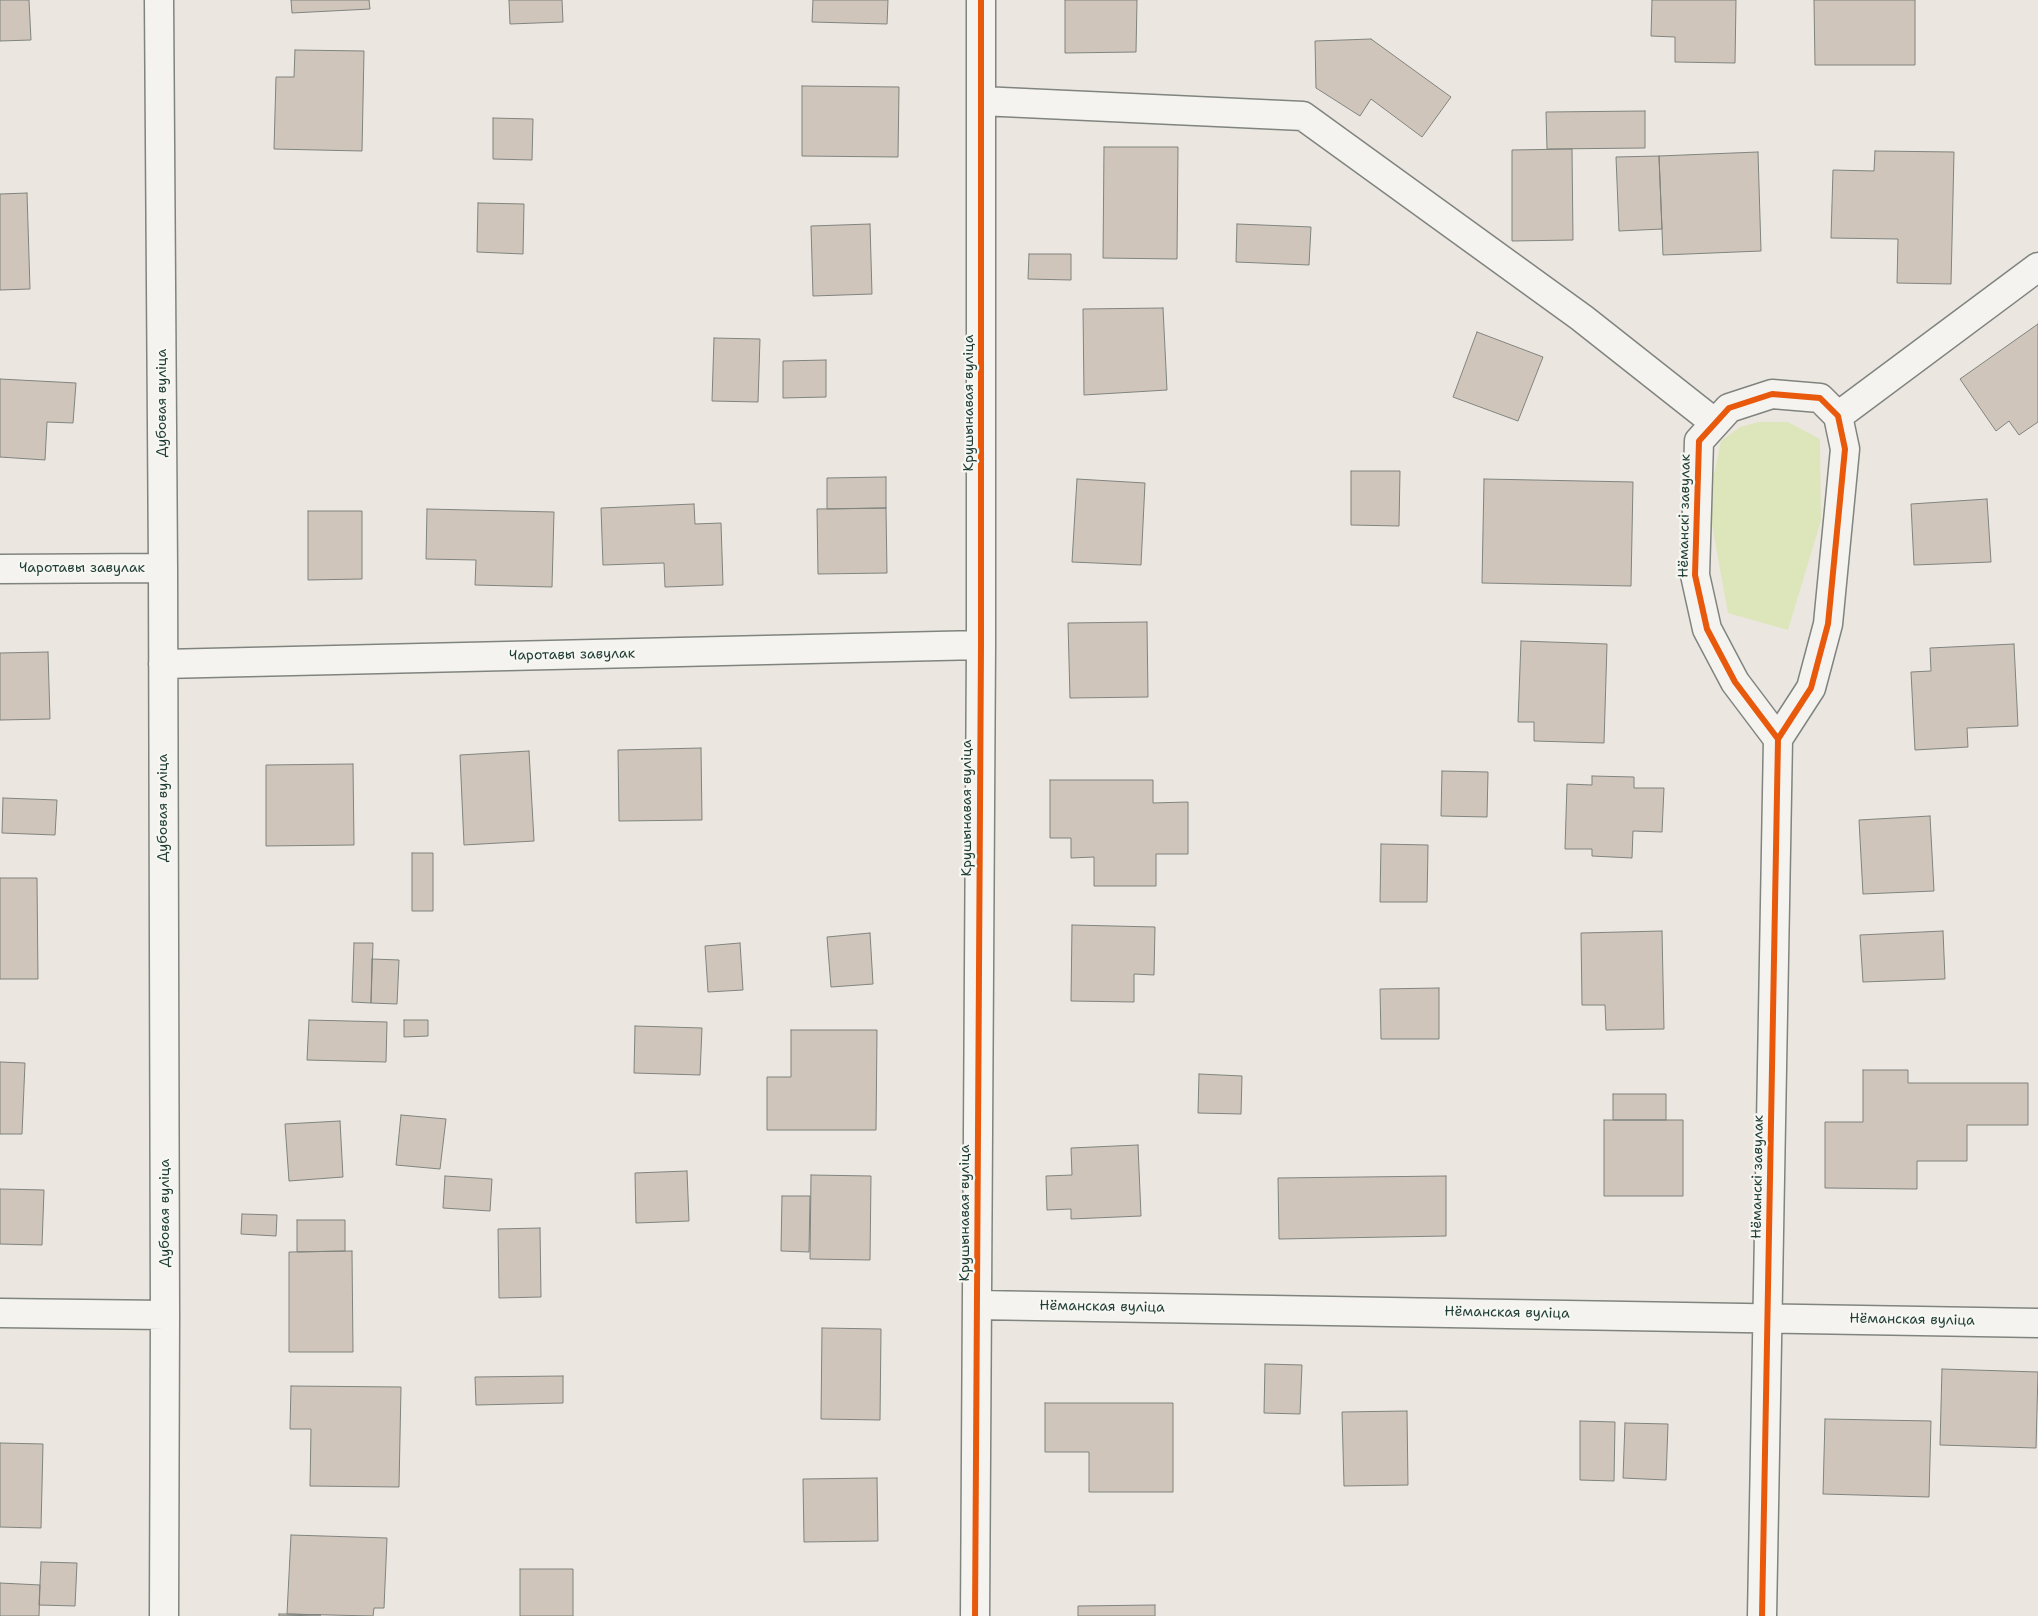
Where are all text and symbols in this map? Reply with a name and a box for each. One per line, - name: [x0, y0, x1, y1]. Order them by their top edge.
- street label: Крушынавая вуліца: [961, 335, 977, 471]
- street label: Дубовая вуліца: [154, 349, 170, 457]
- street label: Нёманскі завулак: [1676, 454, 1694, 578]
- street label: Чаротавы завулак: [19, 560, 145, 576]
- street label: Чаротавы завулак: [509, 646, 635, 664]
- street label: Крушынавая вуліца: [959, 740, 975, 876]
- street label: Дубовая вуліца: [155, 754, 171, 862]
- street label: Нёманскі завулак: [1749, 1115, 1767, 1239]
- street label: Крушынавая вуліца: [957, 1145, 973, 1281]
- street label: Дубовая вуліца: [157, 1159, 173, 1267]
- street label: Нёманская вуліца: [1039, 1298, 1165, 1316]
- street label: Нёманская вуліца: [1444, 1304, 1570, 1322]
- street label: Нёманская вуліца: [1849, 1311, 1975, 1329]

